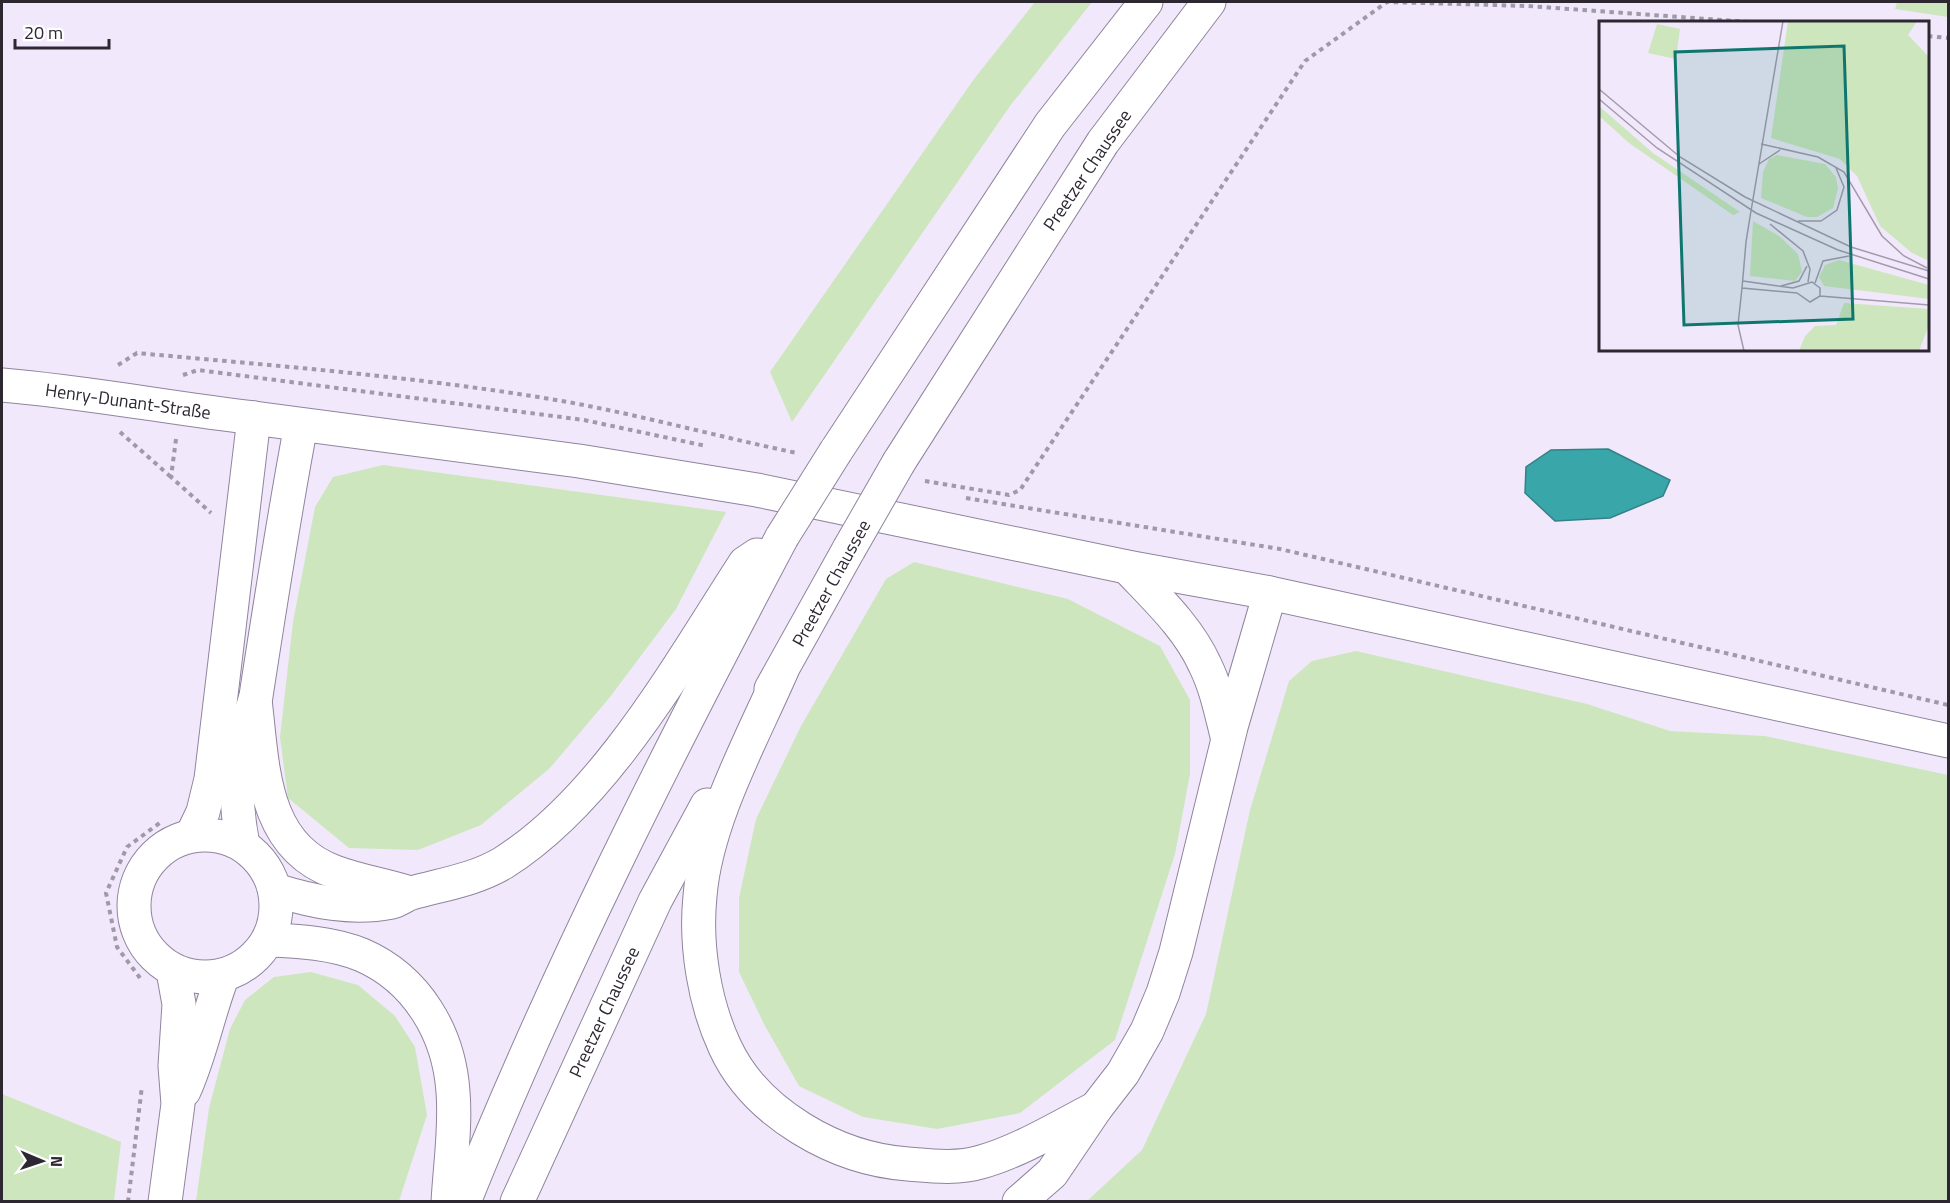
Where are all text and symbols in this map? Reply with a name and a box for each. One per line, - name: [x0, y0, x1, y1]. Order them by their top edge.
- scale bar: [15, 12, 110, 50]
- text: 20 m: [24, 19, 63, 46]
- inset map: [1599, 21, 1929, 351]
- street label: Preetzer Chaussee: [1036, 104, 1138, 236]
- street label: Henry-Dunant-Straße: [44, 376, 212, 426]
- street label: Preetzer Chaussee: [785, 515, 877, 651]
- street label: Preetzer Chaussee: [562, 942, 646, 1082]
- north arrow: [12, 1131, 72, 1191]
- text: N: [45, 1156, 69, 1167]

